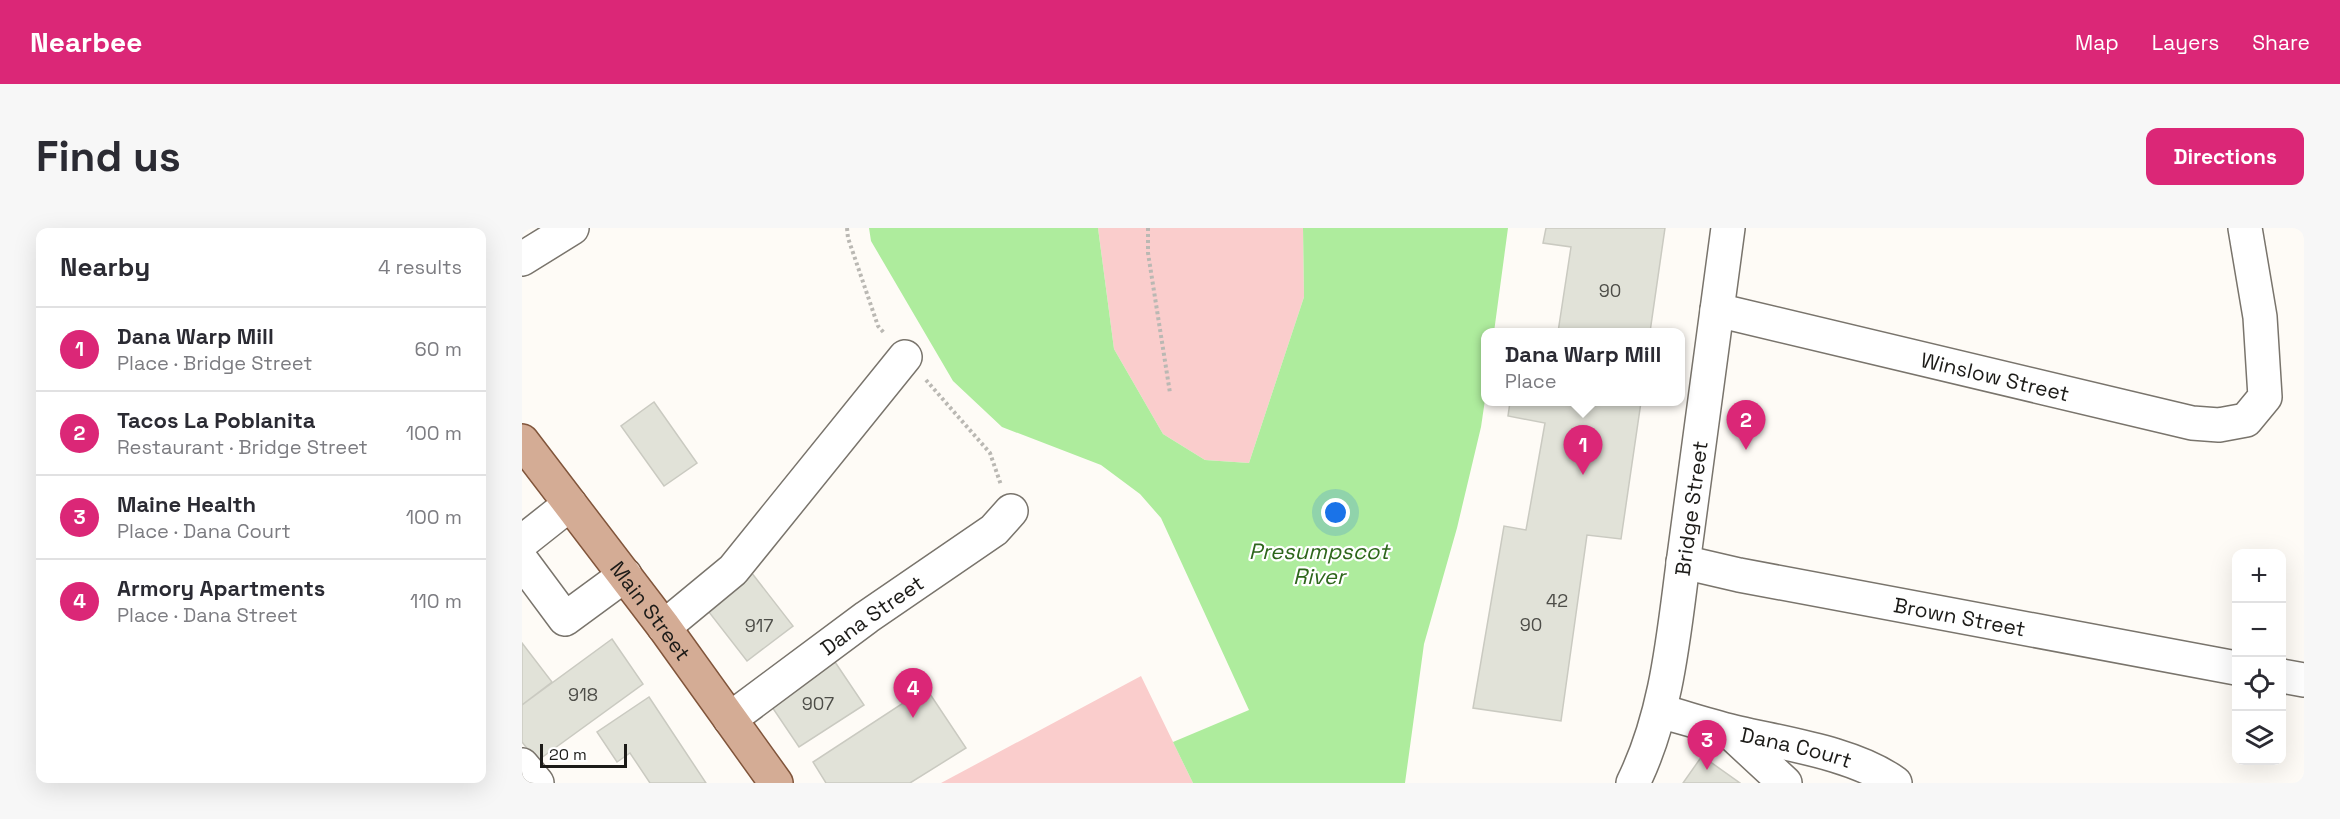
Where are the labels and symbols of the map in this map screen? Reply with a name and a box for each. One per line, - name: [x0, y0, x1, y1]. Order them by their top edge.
- house number: 90: [1599, 279, 1621, 302]
- street label: Winslow Street: [1918, 345, 2072, 407]
- pin: 2: [1726, 400, 1766, 450]
- pin: 1: [1564, 426, 1602, 475]
- street label: Bridge Street: [1668, 439, 1713, 577]
- your location: [1321, 498, 1350, 527]
- water label: Presumpscot River: [1249, 537, 1391, 590]
- street label: Main Street: [605, 555, 697, 666]
- street label: Dana Street: [815, 569, 929, 661]
- house number: 42: [1546, 589, 1568, 612]
- street label: Brown Street: [1892, 591, 2028, 642]
- house number: 90: [1520, 613, 1542, 636]
- house number: 917: [745, 614, 773, 637]
- pin: 4: [894, 668, 932, 718]
- house number: 918: [568, 683, 598, 706]
- house number: 907: [802, 692, 834, 715]
- pin: 3: [1688, 720, 1726, 770]
- street label: Dana Court: [1738, 720, 1856, 774]
- scale bar: [540, 741, 627, 768]

